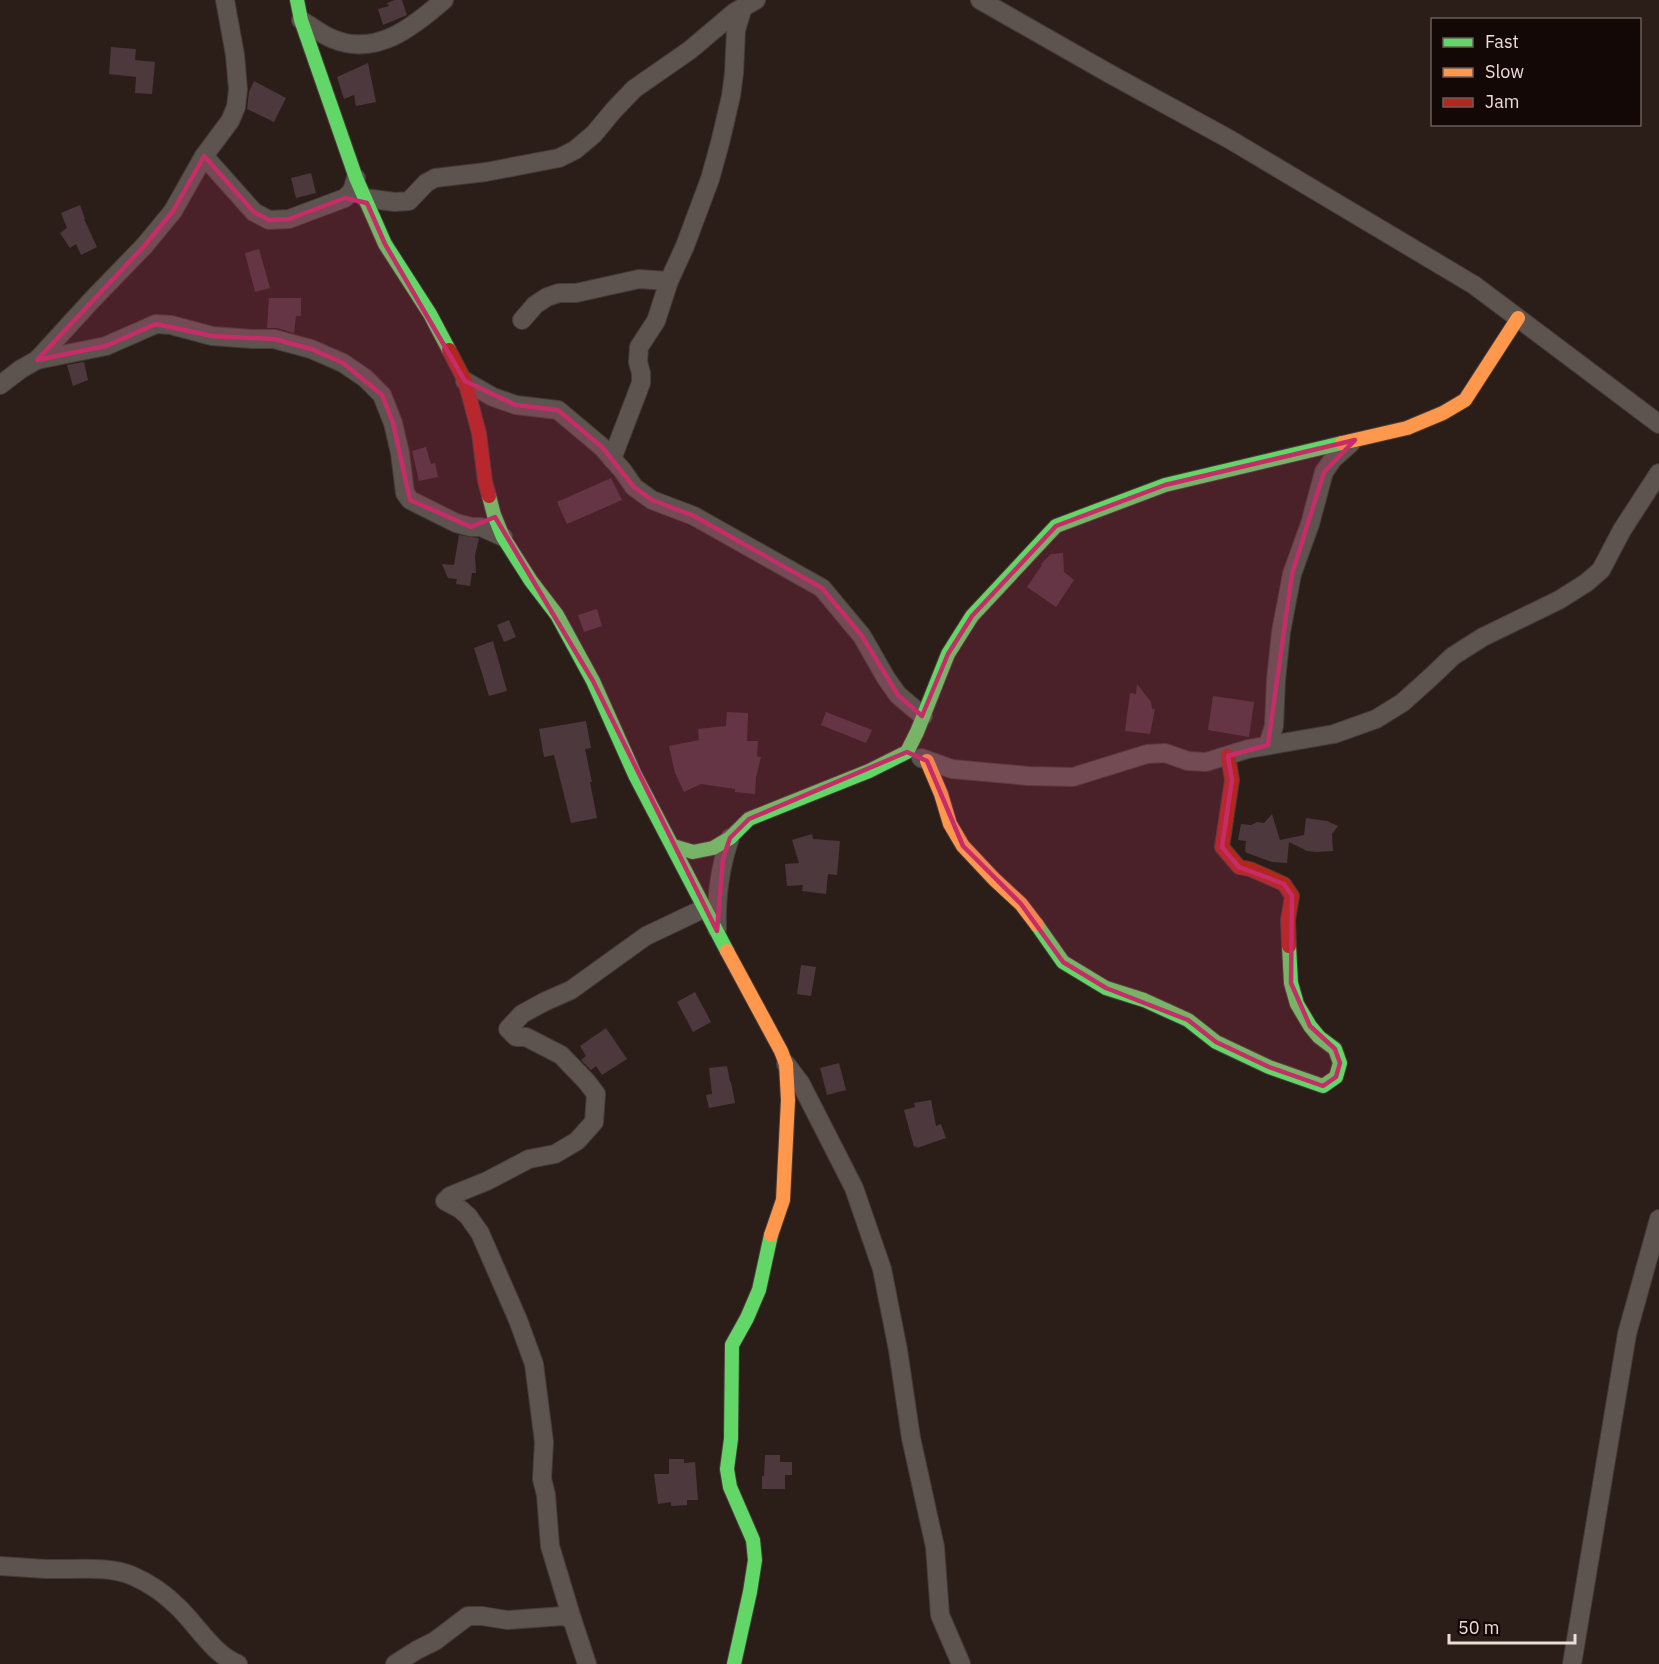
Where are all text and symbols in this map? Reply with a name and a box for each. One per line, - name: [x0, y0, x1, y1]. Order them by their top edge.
- legend: [1431, 18, 1641, 126]
- text: Fast: [1485, 30, 1519, 53]
- text: Slow: [1485, 60, 1524, 83]
- text: Jam: [1485, 90, 1520, 113]
- scale bar: [1449, 1607, 1575, 1645]
- text: 50 m: [1458, 1616, 1500, 1639]

